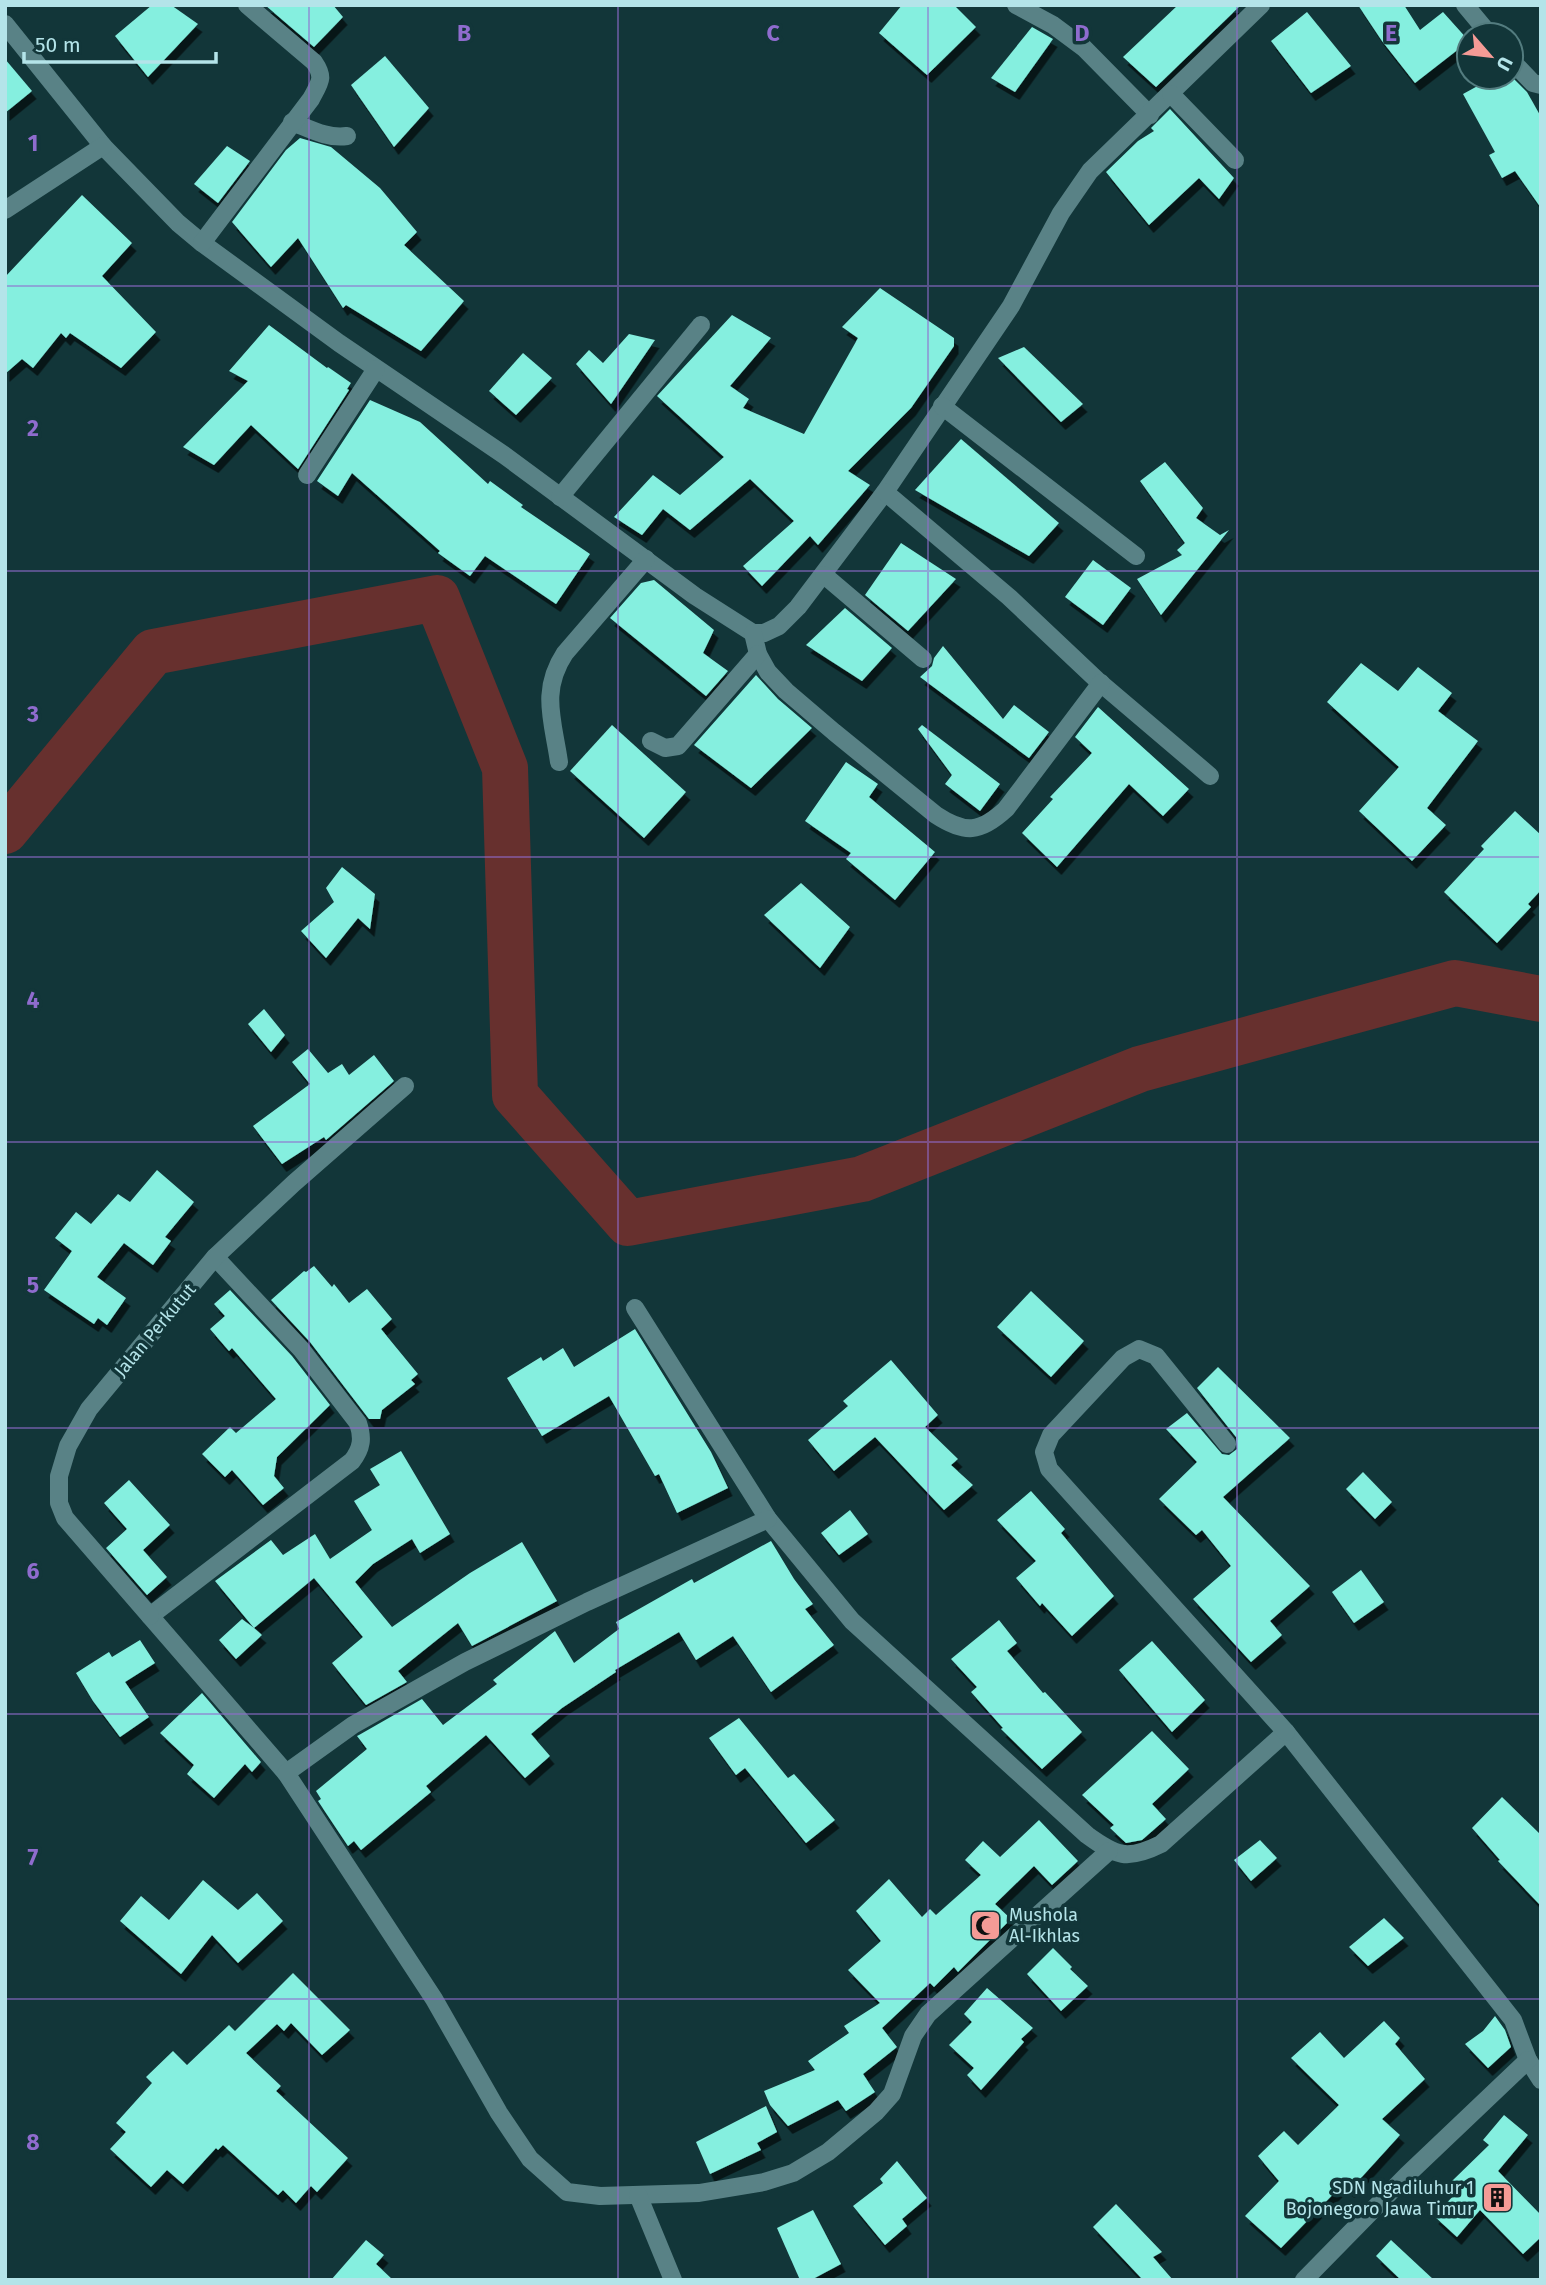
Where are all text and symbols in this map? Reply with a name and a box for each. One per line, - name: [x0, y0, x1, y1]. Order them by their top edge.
- text: B: [457, 19, 471, 47]
- text: C: [766, 19, 780, 47]
- text: D: [1075, 19, 1090, 47]
- text: E: [1385, 19, 1397, 47]
- scale bar: [24, 21, 217, 65]
- north arrow: [1455, 21, 1525, 91]
- text: 50 m: [35, 32, 81, 58]
- text: U: [1492, 53, 1518, 75]
- text: 1: [28, 129, 38, 157]
- text: 2: [27, 414, 39, 442]
- text: 3: [26, 700, 39, 728]
- text: 4: [27, 986, 40, 1014]
- text: 5: [27, 1271, 39, 1299]
- street label: Jalan Perkutut: [110, 1278, 201, 1381]
- text: 6: [27, 1557, 40, 1585]
- text: 7: [28, 1843, 39, 1871]
- place label: Mushola Al-Ikhlas: [1009, 1904, 1080, 1947]
- mosque icon: Mushola Al-Ikhlas: [969, 1908, 1003, 1942]
- text: 8: [26, 2128, 40, 2156]
- place label: SDN Ngadiluhur 1 Bojonegoro Jawa Timur: [1286, 2177, 1474, 2220]
- building icon: SDN Ngadiluhur 1 Bojonegoro Jawa Timur: [1480, 2181, 1514, 2215]

